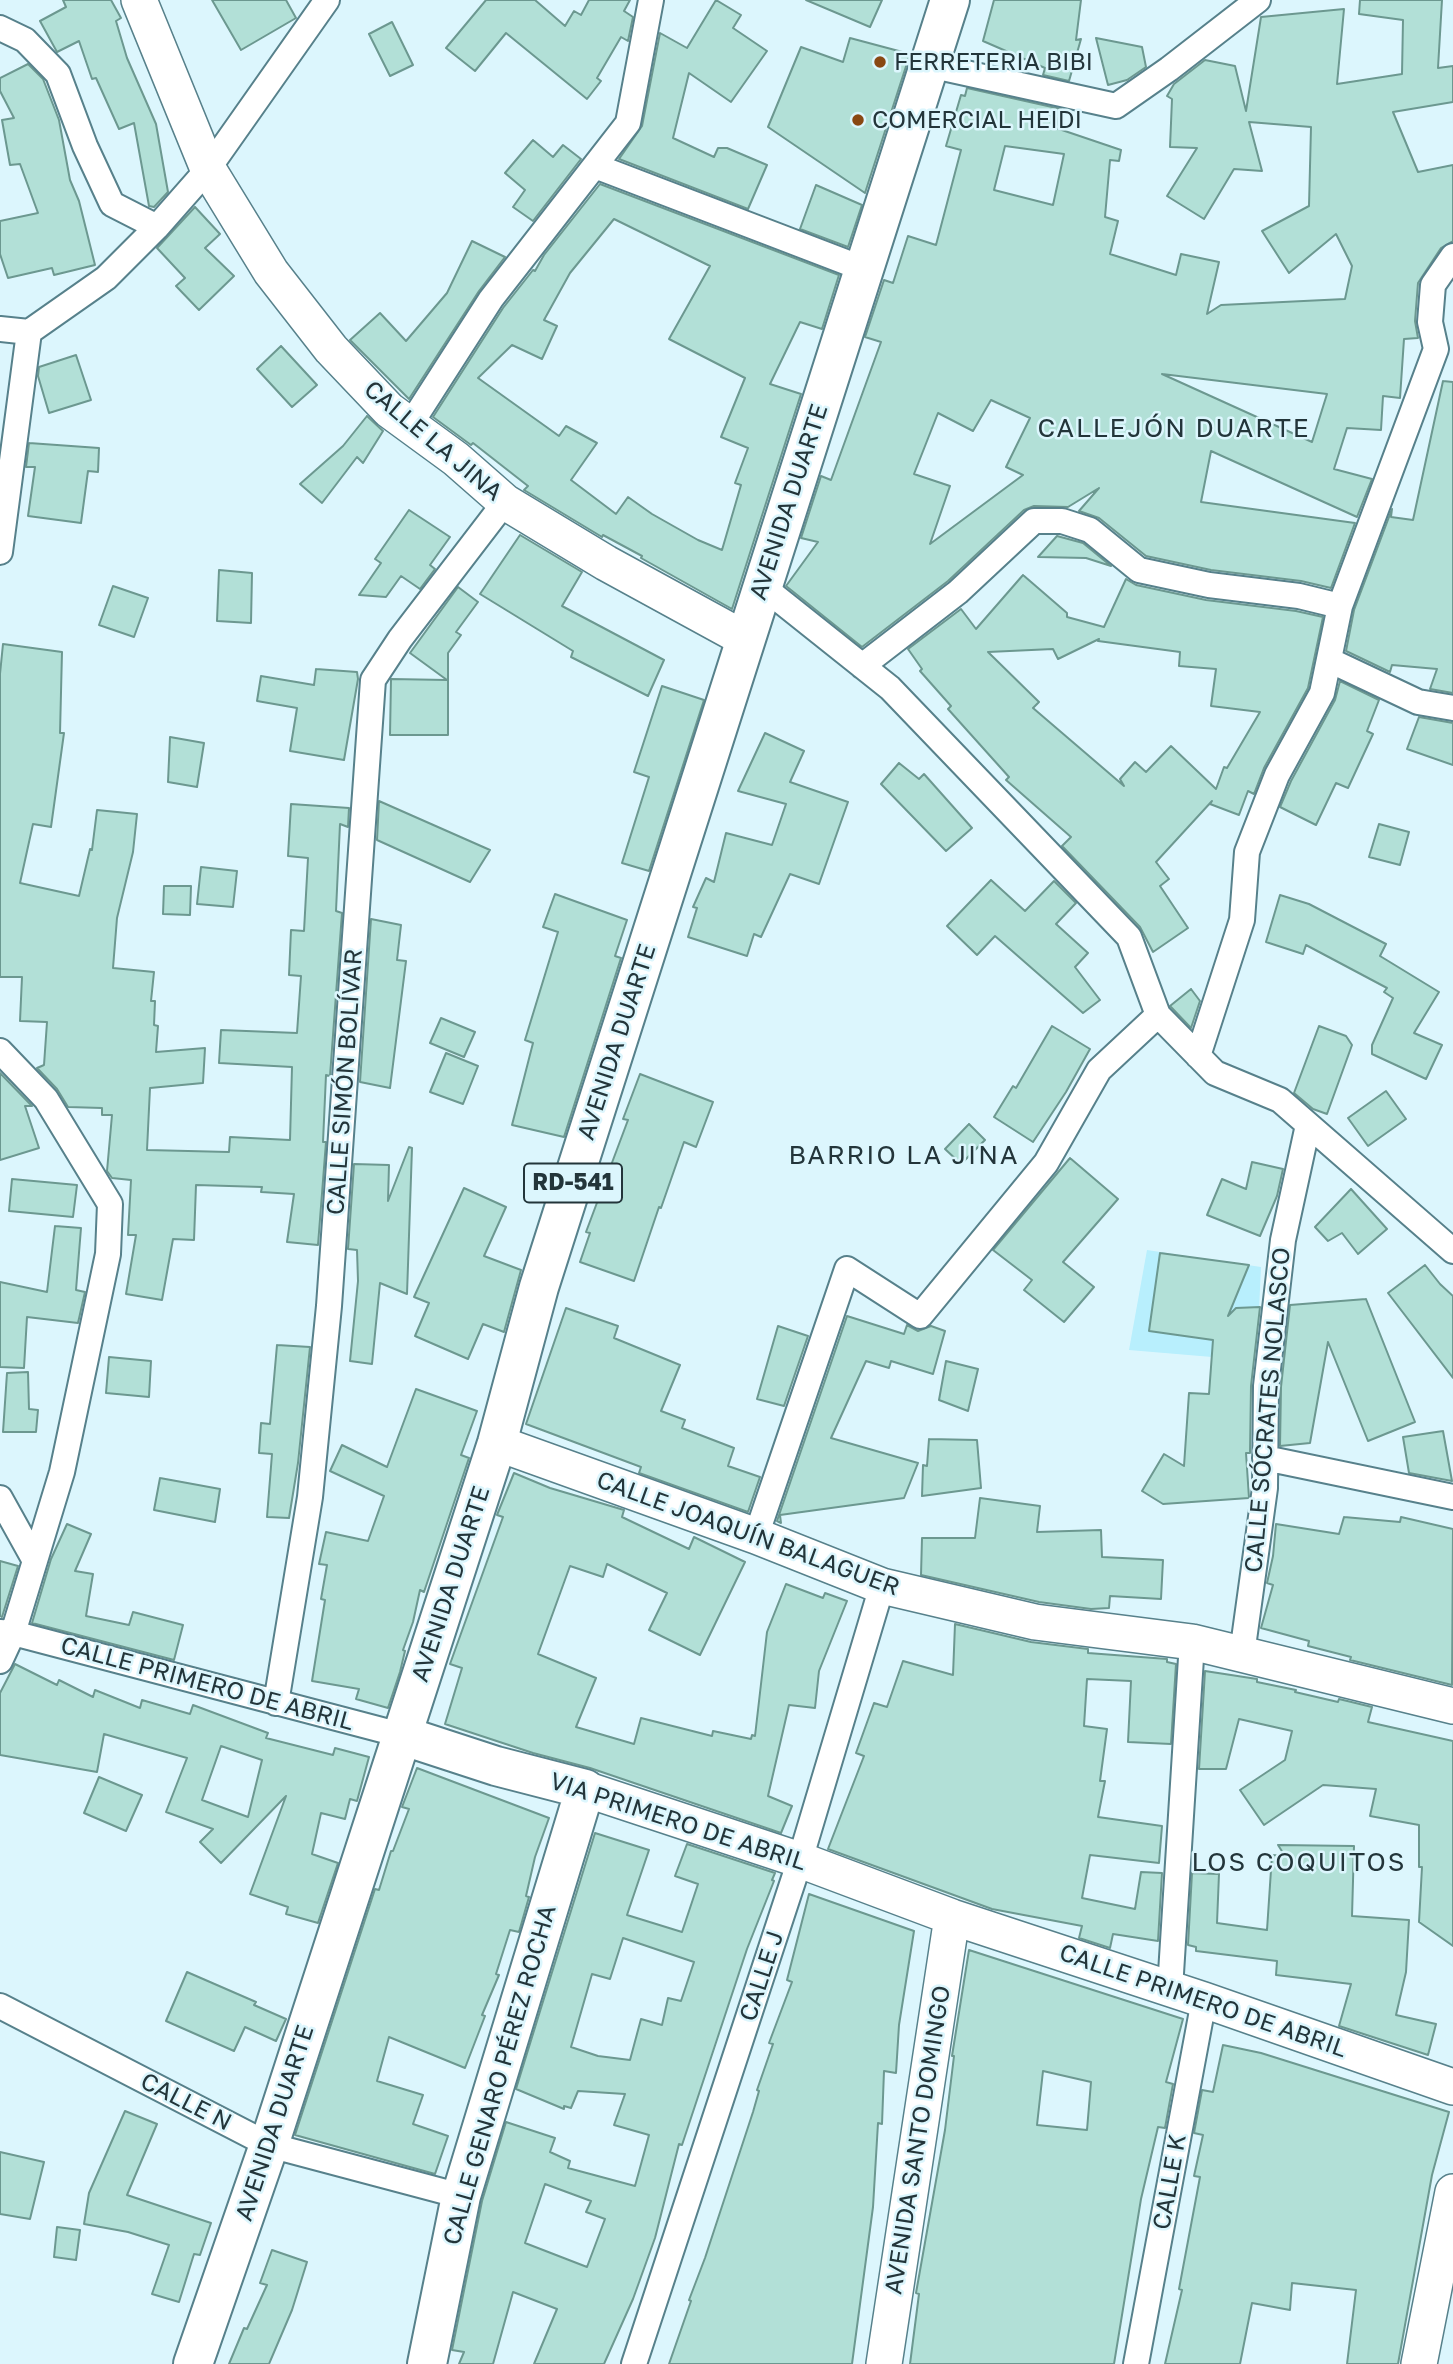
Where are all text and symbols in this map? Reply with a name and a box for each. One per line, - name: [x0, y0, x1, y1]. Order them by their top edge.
- place label: FERRETERIA BIBI: [894, 48, 1093, 76]
- marker: FERRETERIA BIBI: [872, 54, 888, 70]
- place label: COMERCIAL HEIDI: [872, 106, 1082, 134]
- marker: COMERCIAL HEIDI: [850, 112, 866, 128]
- street label: CALLE LA JINA: [358, 375, 508, 507]
- street label: AVENIDA DUARTE: [744, 400, 834, 604]
- district label: CALLEJÓN DUARTE: [1039, 413, 1309, 445]
- street label: AVENIDA DUARTE: [572, 940, 662, 1144]
- street label: CALLE SIMÓN BOLÍVAR: [321, 948, 369, 1216]
- district label: BARRIO LA JINA: [790, 1140, 1018, 1172]
- road number: RD-541: [524, 1164, 622, 1202]
- street label: CALLE SÓCRATES NOLASCO: [1239, 1246, 1297, 1574]
- street label: CALLE JOAQUÍN BALAGUER: [593, 1466, 903, 1602]
- street label: AVENIDA DUARTE: [406, 1482, 496, 1686]
- street label: CALLE PRIMERO DE ABRIL: [57, 1631, 357, 1737]
- street label: VIA PRIMERO DE ABRIL: [546, 1767, 810, 1877]
- district label: LOS COQUITOS: [1193, 1847, 1405, 1879]
- street label: CALLE GENARO PÉREZ ROCHA: [438, 1902, 562, 2248]
- street label: CALLE J: [734, 1927, 790, 2025]
- street label: CALLE PRIMERO DE ABRIL: [1056, 1938, 1350, 2064]
- street label: AVENIDA SANTO DOMINGO: [879, 1984, 957, 2296]
- street label: AVENIDA DUARTE: [230, 2021, 320, 2225]
- street label: CALLE N: [136, 2067, 236, 2137]
- street label: CALLE K: [1147, 2132, 1193, 2232]

